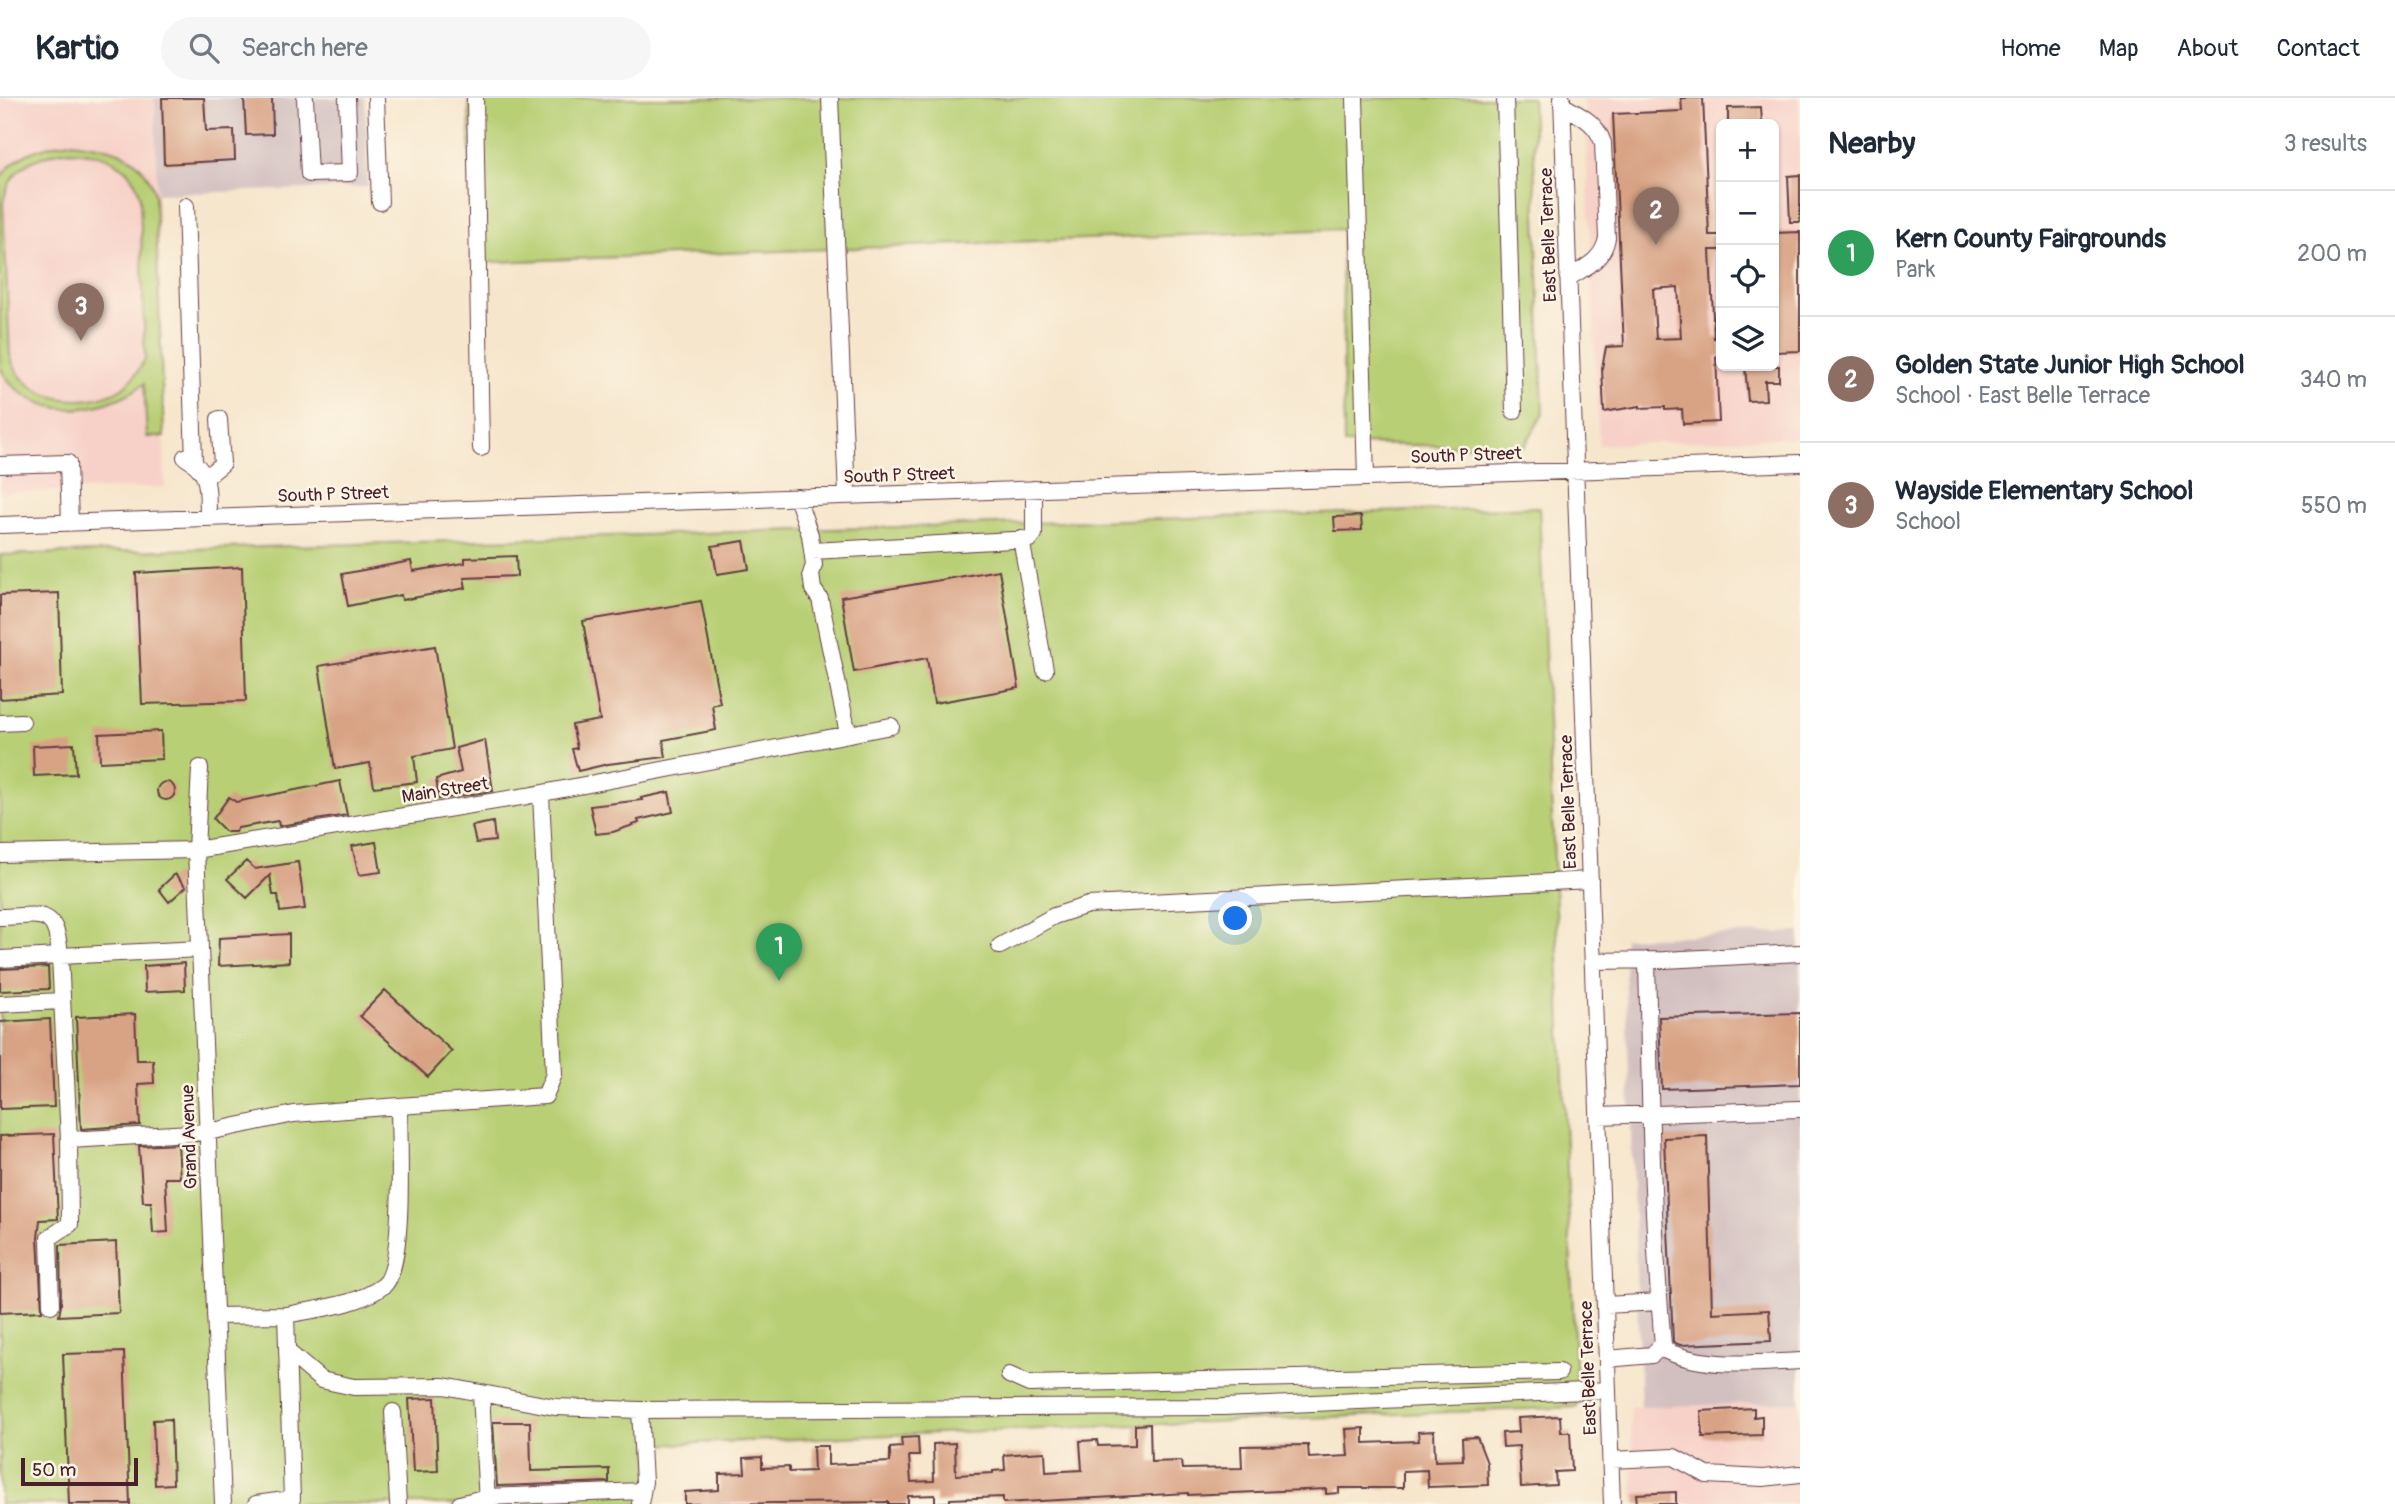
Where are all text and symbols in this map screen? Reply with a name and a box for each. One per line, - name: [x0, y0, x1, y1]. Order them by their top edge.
- search box: [161, 17, 651, 80]
- text: Kartio: [35, 28, 119, 69]
- icon: search: [185, 29, 223, 67]
- text: Search here: [241, 32, 368, 64]
- text: Home: [2000, 34, 2061, 63]
- text: Map: [2099, 34, 2139, 63]
- text: About: [2177, 34, 2239, 63]
- text: Contact: [2277, 34, 2360, 63]
- map controls: [1716, 119, 1779, 371]
- button: +: [1716, 119, 1779, 182]
- text: Nearby: [1828, 125, 1915, 162]
- text: 3 results: [2284, 129, 2367, 158]
- street label: East Belle Terrace: [1535, 167, 1562, 303]
- button: −: [1716, 182, 1779, 245]
- pin: 2: [1633, 187, 1679, 245]
- text: Kern County Fairgrounds: [1895, 223, 2166, 255]
- text: 1: [1847, 239, 1856, 268]
- text: 200 m: [2297, 239, 2367, 268]
- button: locate: [1716, 245, 1779, 308]
- text: Park: [1895, 255, 1935, 284]
- pin: 3: [58, 283, 104, 341]
- button: layers: [1716, 308, 1779, 371]
- text: Golden State Junior High School: [1895, 349, 2245, 381]
- text: 2: [1845, 365, 1857, 394]
- text: 340 m: [2300, 365, 2367, 394]
- text: School · East Belle Terrace: [1895, 381, 2150, 410]
- street label: South P Street: [1410, 442, 1523, 469]
- street label: South P Street: [843, 462, 956, 489]
- text: Wayside Elementary School: [1895, 475, 2193, 507]
- street label: South P Street: [277, 481, 390, 508]
- text: 3: [1845, 491, 1857, 520]
- text: 550 m: [2301, 491, 2367, 520]
- text: School: [1895, 507, 1961, 536]
- street label: East Belle Terrace: [1555, 734, 1582, 870]
- street label: Main Street: [400, 772, 491, 809]
- your location: [1218, 901, 1252, 935]
- pin: 1: [756, 923, 802, 981]
- street label: Grand Avenue: [176, 1084, 203, 1190]
- street label: East Belle Terrace: [1575, 1300, 1602, 1436]
- scale bar: [21, 1455, 138, 1487]
- text: 50 m: [32, 1458, 76, 1482]

